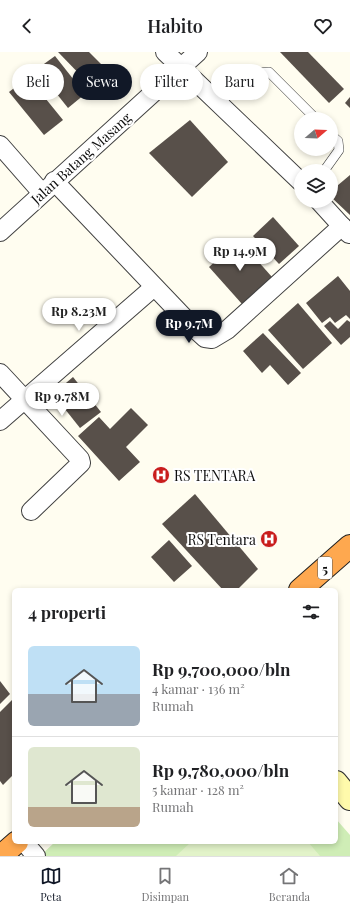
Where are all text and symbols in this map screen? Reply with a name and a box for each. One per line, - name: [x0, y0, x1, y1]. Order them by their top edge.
- text: Habito: [147, 14, 203, 38]
- icon: back: [16, 15, 38, 37]
- icon: heart: [312, 15, 334, 37]
- chip: Beli: [12, 64, 64, 100]
- chip: Sewa: [72, 64, 132, 100]
- chip: Filter: [140, 64, 203, 100]
- chip: Baru: [211, 64, 269, 100]
- street label: Jalan Batang Masang: [26, 107, 136, 209]
- north arrow: [294, 112, 338, 156]
- map controls: [294, 112, 338, 208]
- button: layers: [294, 164, 338, 208]
- pin: Rp 14.9M: [199, 238, 281, 272]
- text: Rp 14.9M: [213, 242, 267, 259]
- pin: Rp 8.23M: [38, 298, 120, 332]
- text: Rp 8.23M: [51, 302, 107, 319]
- pin: Rp 9.7M: [152, 310, 226, 344]
- text: Rp 9.7M: [165, 314, 213, 331]
- pin: Rp 9.78M: [21, 383, 103, 417]
- text: Rp 9.78M: [34, 387, 90, 404]
- hospital icon: RS TENTARA: [151, 465, 171, 485]
- place label: RS TENTARA: [174, 466, 256, 485]
- hospital icon: RS Tentara: [259, 529, 279, 549]
- place label: RS Tentara: [188, 530, 256, 549]
- road number: 5: [318, 557, 332, 579]
- text: 4 properti: [28, 601, 106, 623]
- icon: filters: [300, 601, 322, 623]
- text: Rp 9,700,000/bln: [152, 658, 291, 680]
- icon: home: [60, 662, 108, 710]
- text: 4 kamar · 136 m²: [152, 680, 245, 697]
- text: Rumah: [152, 697, 194, 714]
- text: Rp 9,780,000/bln: [152, 759, 289, 781]
- icon: home: [60, 763, 108, 811]
- text: 5 kamar · 128 m²: [152, 781, 244, 798]
- text: Rumah: [152, 798, 194, 815]
- tab: Peta: [40, 865, 62, 904]
- tab: Disimpan: [142, 865, 189, 904]
- tab: Beranda: [269, 865, 310, 904]

